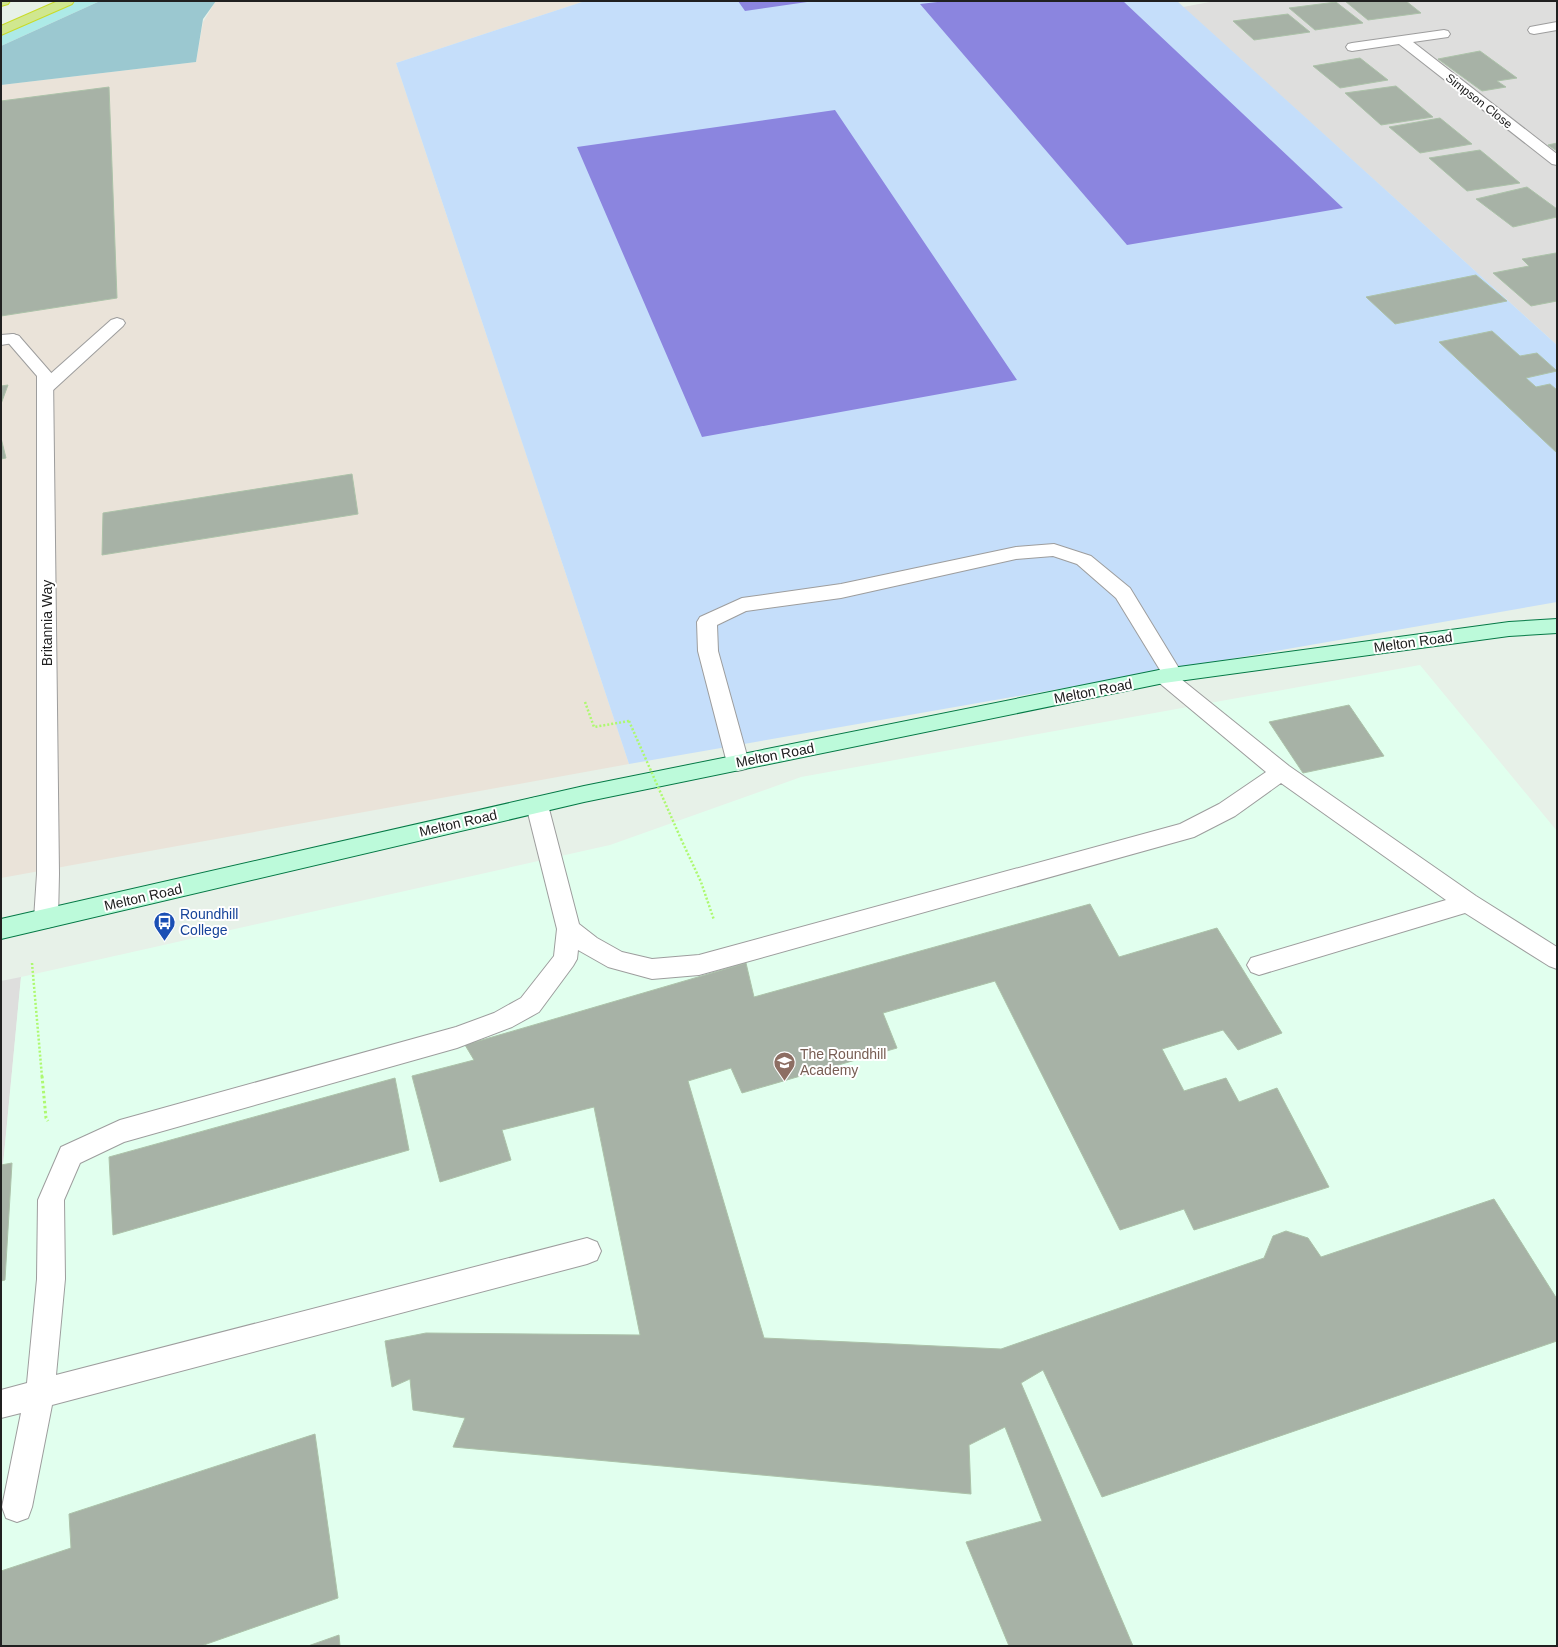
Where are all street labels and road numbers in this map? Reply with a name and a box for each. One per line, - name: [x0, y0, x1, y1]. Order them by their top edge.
- street label: Simpson Close: [1443, 71, 1515, 132]
- street label: Britannia Way: [39, 580, 55, 666]
- street label: Melton Road: [1373, 629, 1453, 655]
- street label: Melton Road: [1053, 676, 1133, 706]
- street label: Melton Road: [735, 740, 815, 770]
- street label: Melton Road: [418, 806, 498, 840]
- street label: Melton Road: [103, 880, 183, 914]

